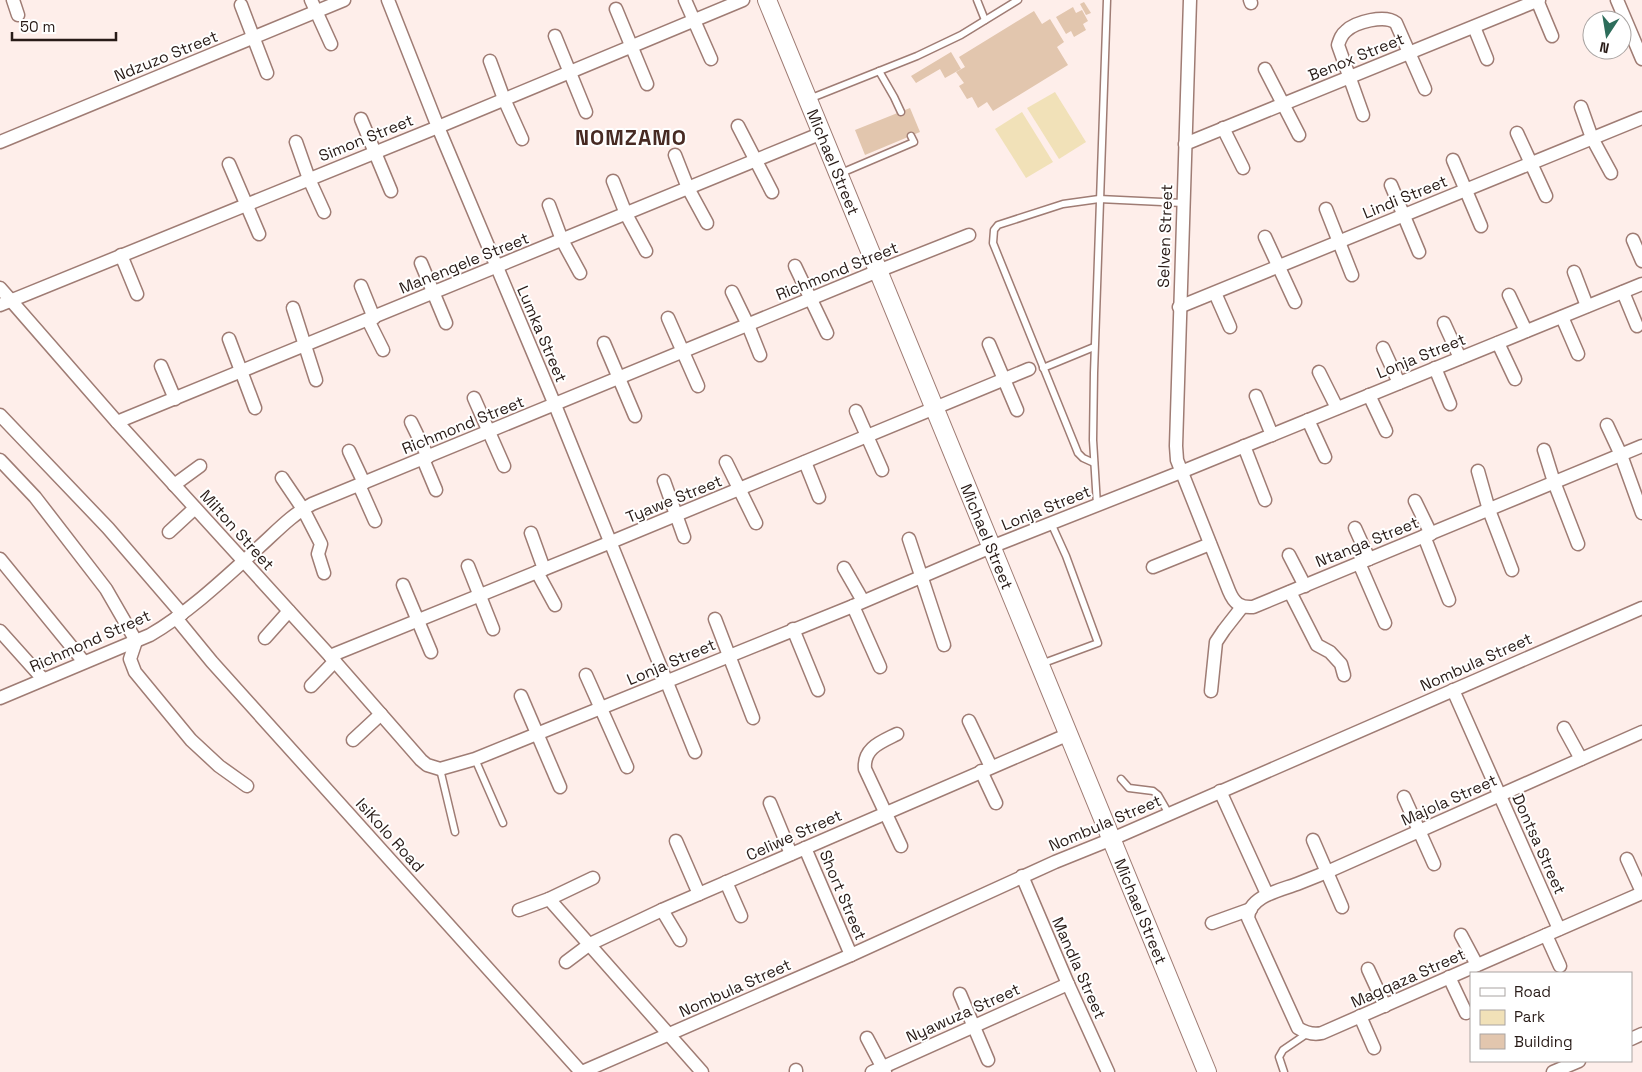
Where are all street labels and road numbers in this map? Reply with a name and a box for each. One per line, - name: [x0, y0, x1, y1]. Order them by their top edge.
- street label: Ndzuzo Street: [111, 26, 221, 86]
- street label: Benox Street: [1305, 28, 1407, 86]
- street label: Michael Street: [802, 106, 865, 218]
- street label: Simon Street: [316, 109, 416, 167]
- street label: Lindi Street: [1359, 170, 1451, 224]
- street label: Selven Street: [1153, 184, 1177, 288]
- street label: Manengele Street: [396, 227, 532, 299]
- street label: Richmond Street: [773, 237, 901, 305]
- street label: Lumka Street: [512, 283, 572, 385]
- street label: Lonja Street: [1373, 329, 1469, 383]
- street label: Richmond Street: [399, 391, 527, 459]
- street label: Tyawe Street: [623, 470, 725, 528]
- street label: Michael Street: [956, 480, 1018, 593]
- street label: Lonja Street: [998, 481, 1094, 535]
- street label: Milton Street: [195, 485, 279, 575]
- street label: Ntanga Street: [1312, 512, 1422, 572]
- street label: Richmond Street: [26, 605, 154, 677]
- street label: Nombula Street: [1417, 628, 1535, 696]
- street label: Lonja Street: [623, 634, 719, 690]
- street label: Majola Street: [1398, 769, 1500, 831]
- street label: Nombula Street: [1045, 790, 1165, 856]
- street label: Dontsa Street: [1507, 790, 1571, 898]
- street label: IsiKolo Road: [351, 793, 429, 877]
- street label: Celiwe Street: [743, 805, 845, 865]
- street label: Short Street: [815, 847, 871, 943]
- street label: Michael Street: [1110, 855, 1172, 967]
- street label: Mandla Street: [1047, 914, 1111, 1022]
- street label: Magqaza Street: [1347, 943, 1469, 1013]
- street label: Nombula Street: [676, 954, 794, 1022]
- street label: Nyawuza Street: [903, 978, 1023, 1048]

